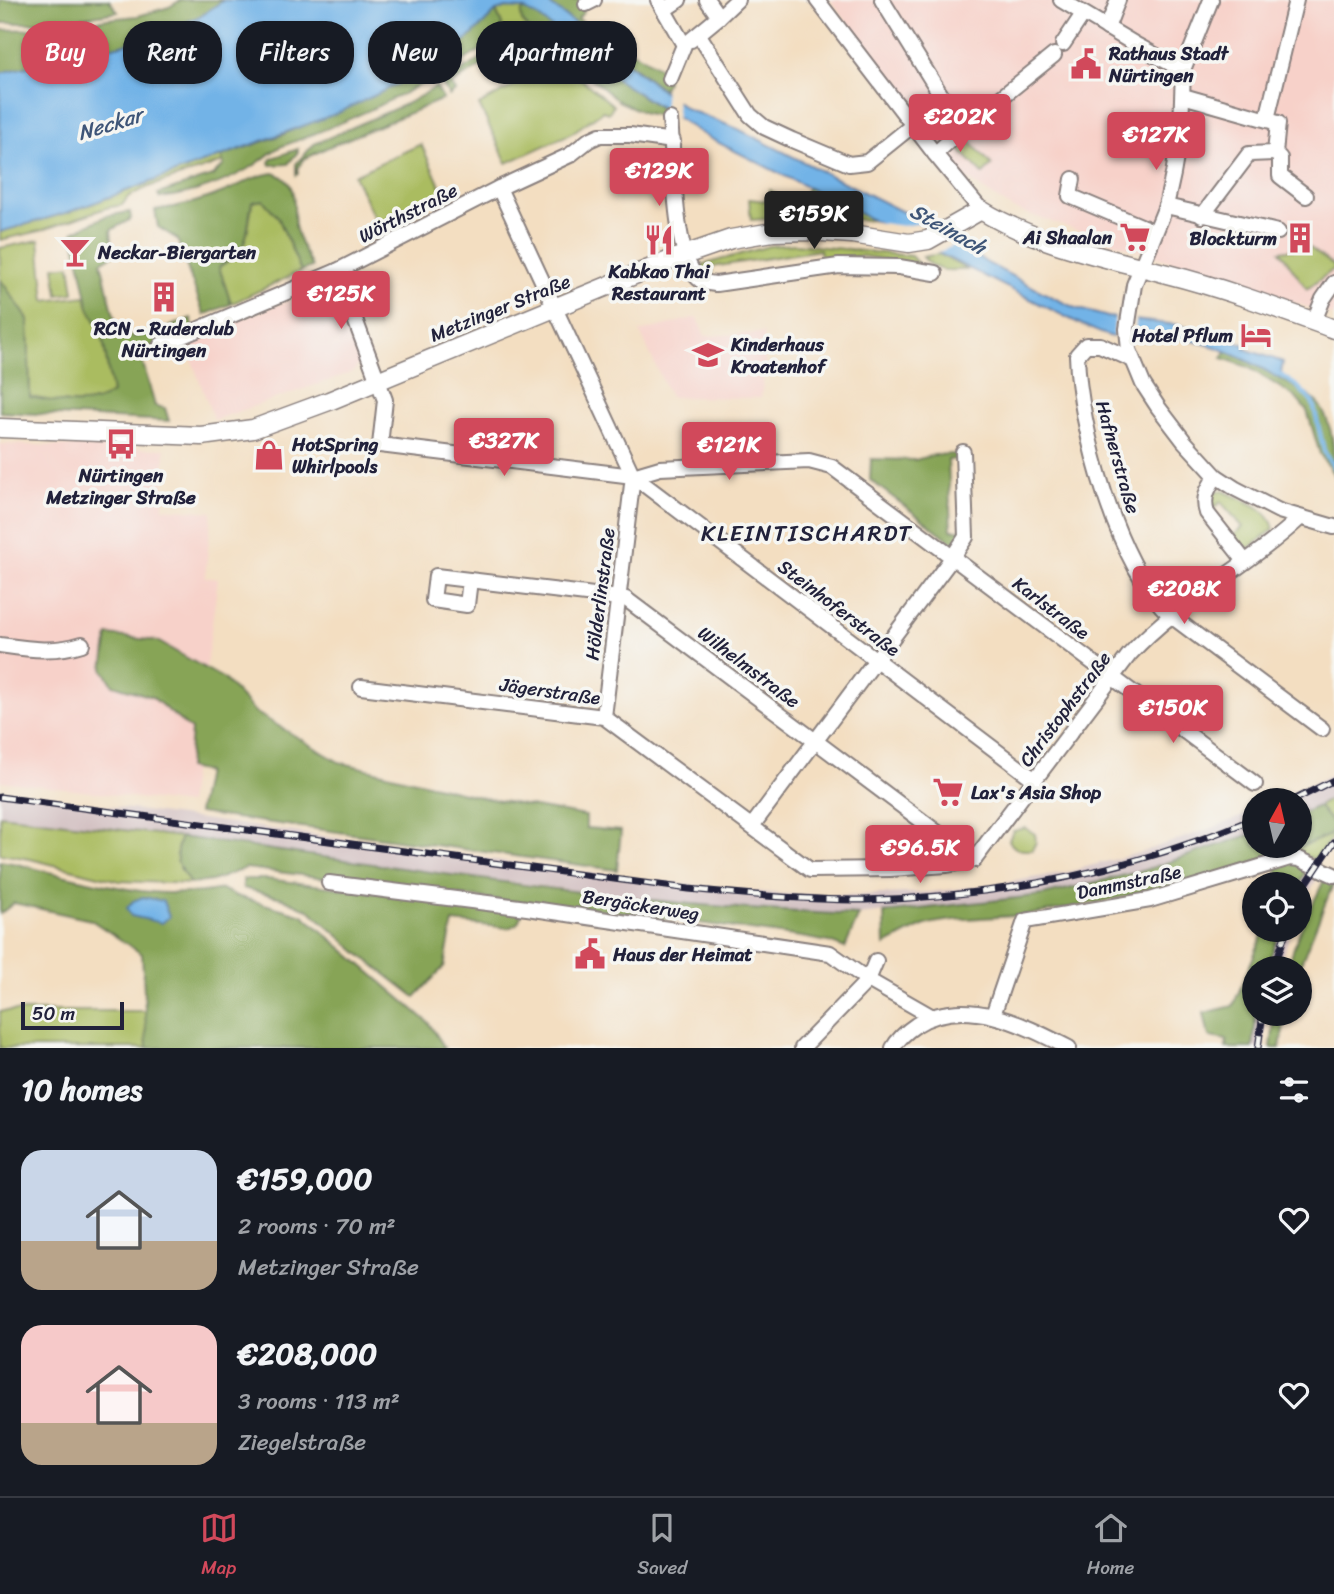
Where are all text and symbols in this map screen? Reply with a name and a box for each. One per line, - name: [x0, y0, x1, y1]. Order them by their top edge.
- chip: Buy: [21, 21, 109, 84]
- chip: Rent: [123, 21, 222, 84]
- chip: Filters: [236, 21, 354, 84]
- chip: New: [368, 21, 462, 84]
- chip: Apartment: [476, 21, 637, 84]
- place label: Rathaus Stadt Nürtingen: [1108, 37, 1230, 92]
- public building icon: Rathaus Stadt Nürtingen: [1069, 47, 1103, 81]
- pin: €202K: [911, 94, 1009, 154]
- water label: Neckar: [73, 95, 150, 152]
- text: €202K: [925, 96, 995, 137]
- pin: €127K: [1107, 113, 1205, 172]
- text: €127K: [1123, 114, 1189, 155]
- pin: €129K: [610, 148, 708, 208]
- text: €129K: [626, 150, 692, 191]
- street label: Wörthstraße: [353, 174, 464, 252]
- pin: €159K: [765, 191, 863, 251]
- water label: Steinach: [903, 192, 995, 267]
- text: €159K: [780, 193, 848, 234]
- supermarket icon: Ai Shaalan: [1118, 220, 1152, 254]
- place label: Ai Shaalan: [1022, 221, 1113, 254]
- building icon: Blockturm: [1283, 221, 1317, 255]
- place label: Blockturm: [1190, 222, 1277, 255]
- restaurant icon: Kabkao Thai Restaurant: [642, 223, 676, 257]
- bar icon: Neckar-Biergarten: [58, 235, 92, 269]
- place label: Neckar-Biergarten: [97, 236, 257, 269]
- place label: Kabkao Thai Restaurant: [608, 255, 711, 310]
- street label: Metzinger Straße: [425, 265, 576, 351]
- pin: €125K: [292, 272, 390, 331]
- text: €125K: [308, 273, 374, 314]
- building icon: RCN - Ruderclub Nürtingen: [147, 280, 181, 314]
- place label: RCN - Ruderclub Nürtingen: [93, 312, 234, 367]
- hotel icon: Hotel Pflum: [1239, 318, 1273, 352]
- place label: Hotel Pflum: [1131, 319, 1233, 352]
- place label: Kinderhaus Kroatenhof: [730, 328, 828, 383]
- school or university icon: Kinderhaus Kroatenhof: [691, 338, 725, 372]
- street label: Hafnerstraße: [1086, 396, 1150, 518]
- pin: €327K: [455, 419, 553, 478]
- text: €327K: [470, 420, 538, 461]
- pin: €121K: [680, 422, 778, 482]
- text: €121K: [698, 424, 760, 465]
- bus stop icon: Nürtingen Metzinger Straße: [104, 427, 138, 461]
- place label: HotSpring Whirlpools: [291, 428, 379, 483]
- shop icon: HotSpring Whirlpools: [252, 438, 286, 472]
- place label: Nürtingen Metzinger Straße: [45, 459, 196, 514]
- district label: KLEINTISCHARDT: [701, 513, 913, 554]
- street label: Hölderlinstraße: [576, 526, 625, 662]
- street label: Steinhoferstraße: [771, 551, 907, 665]
- pin: €208K: [1135, 566, 1233, 626]
- street label: Karlstraße: [1005, 568, 1097, 648]
- text: €208K: [1149, 568, 1219, 609]
- street label: Wilhelmstraße: [690, 617, 808, 717]
- street label: Christophstraße: [1010, 644, 1120, 774]
- street label: Jägerstraße: [497, 667, 602, 714]
- pin: €150K: [1124, 686, 1222, 745]
- text: €150K: [1139, 687, 1207, 728]
- supermarket icon: Lax's Asia Shop: [931, 775, 965, 809]
- place label: Lax's Asia Shop: [971, 776, 1102, 809]
- north arrow: [1242, 788, 1312, 858]
- map controls: [1242, 788, 1312, 1026]
- pin: €96.5K: [863, 826, 977, 885]
- text: €96.5K: [881, 827, 959, 868]
- street label: Dammstraße: [1074, 855, 1184, 909]
- button: locate: [1242, 872, 1312, 942]
- street label: Bergäckerweg: [580, 879, 702, 931]
- public building icon: Haus der Heimat: [573, 937, 607, 971]
- place label: Haus der Heimat: [612, 938, 753, 971]
- button: layers: [1242, 956, 1312, 1026]
- text: 50 m: [32, 997, 75, 1030]
- scale bar: [21, 999, 124, 1031]
- text: 10 homes: [21, 1063, 142, 1117]
- icon: filters: [1275, 1071, 1313, 1109]
- text: €159,000: [238, 1152, 373, 1206]
- icon: home: [77, 1178, 161, 1262]
- icon: heart: [1275, 1201, 1313, 1239]
- text: 2 rooms · 70 m²: [238, 1206, 396, 1247]
- text: Metzinger Straße: [238, 1247, 419, 1288]
- text: €208,000: [238, 1327, 377, 1381]
- icon: home: [77, 1353, 161, 1437]
- icon: heart: [1275, 1376, 1313, 1414]
- text: 3 rooms · 113 m²: [238, 1381, 400, 1422]
- text: Ziegelstraße: [238, 1422, 366, 1463]
- tab: Map: [200, 1509, 238, 1584]
- tab: Saved: [637, 1509, 687, 1584]
- tab: Home: [1087, 1509, 1134, 1584]

